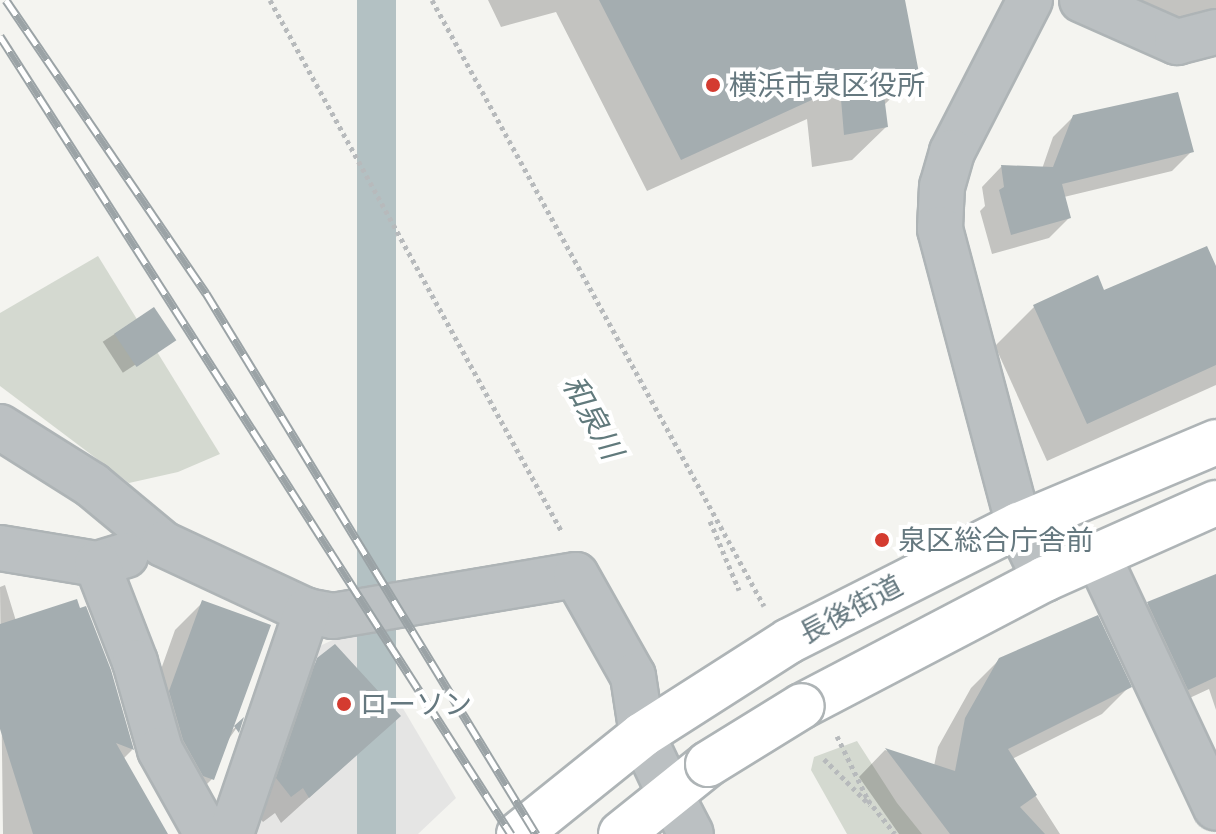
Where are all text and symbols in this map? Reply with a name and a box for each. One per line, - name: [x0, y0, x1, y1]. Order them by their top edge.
- place label: 横浜市泉区役所: [729, 68, 925, 102]
- marker: 横浜市泉区役所: [704, 76, 722, 94]
- water label: 和泉川: [555, 369, 631, 465]
- place label: 泉区総合庁舎前: [898, 523, 1094, 557]
- marker: 泉区総合庁舎前: [873, 531, 891, 549]
- street label: 長後街道: [794, 568, 908, 650]
- place label: ローソン: [360, 687, 472, 721]
- marker: ローソン: [335, 695, 353, 713]

